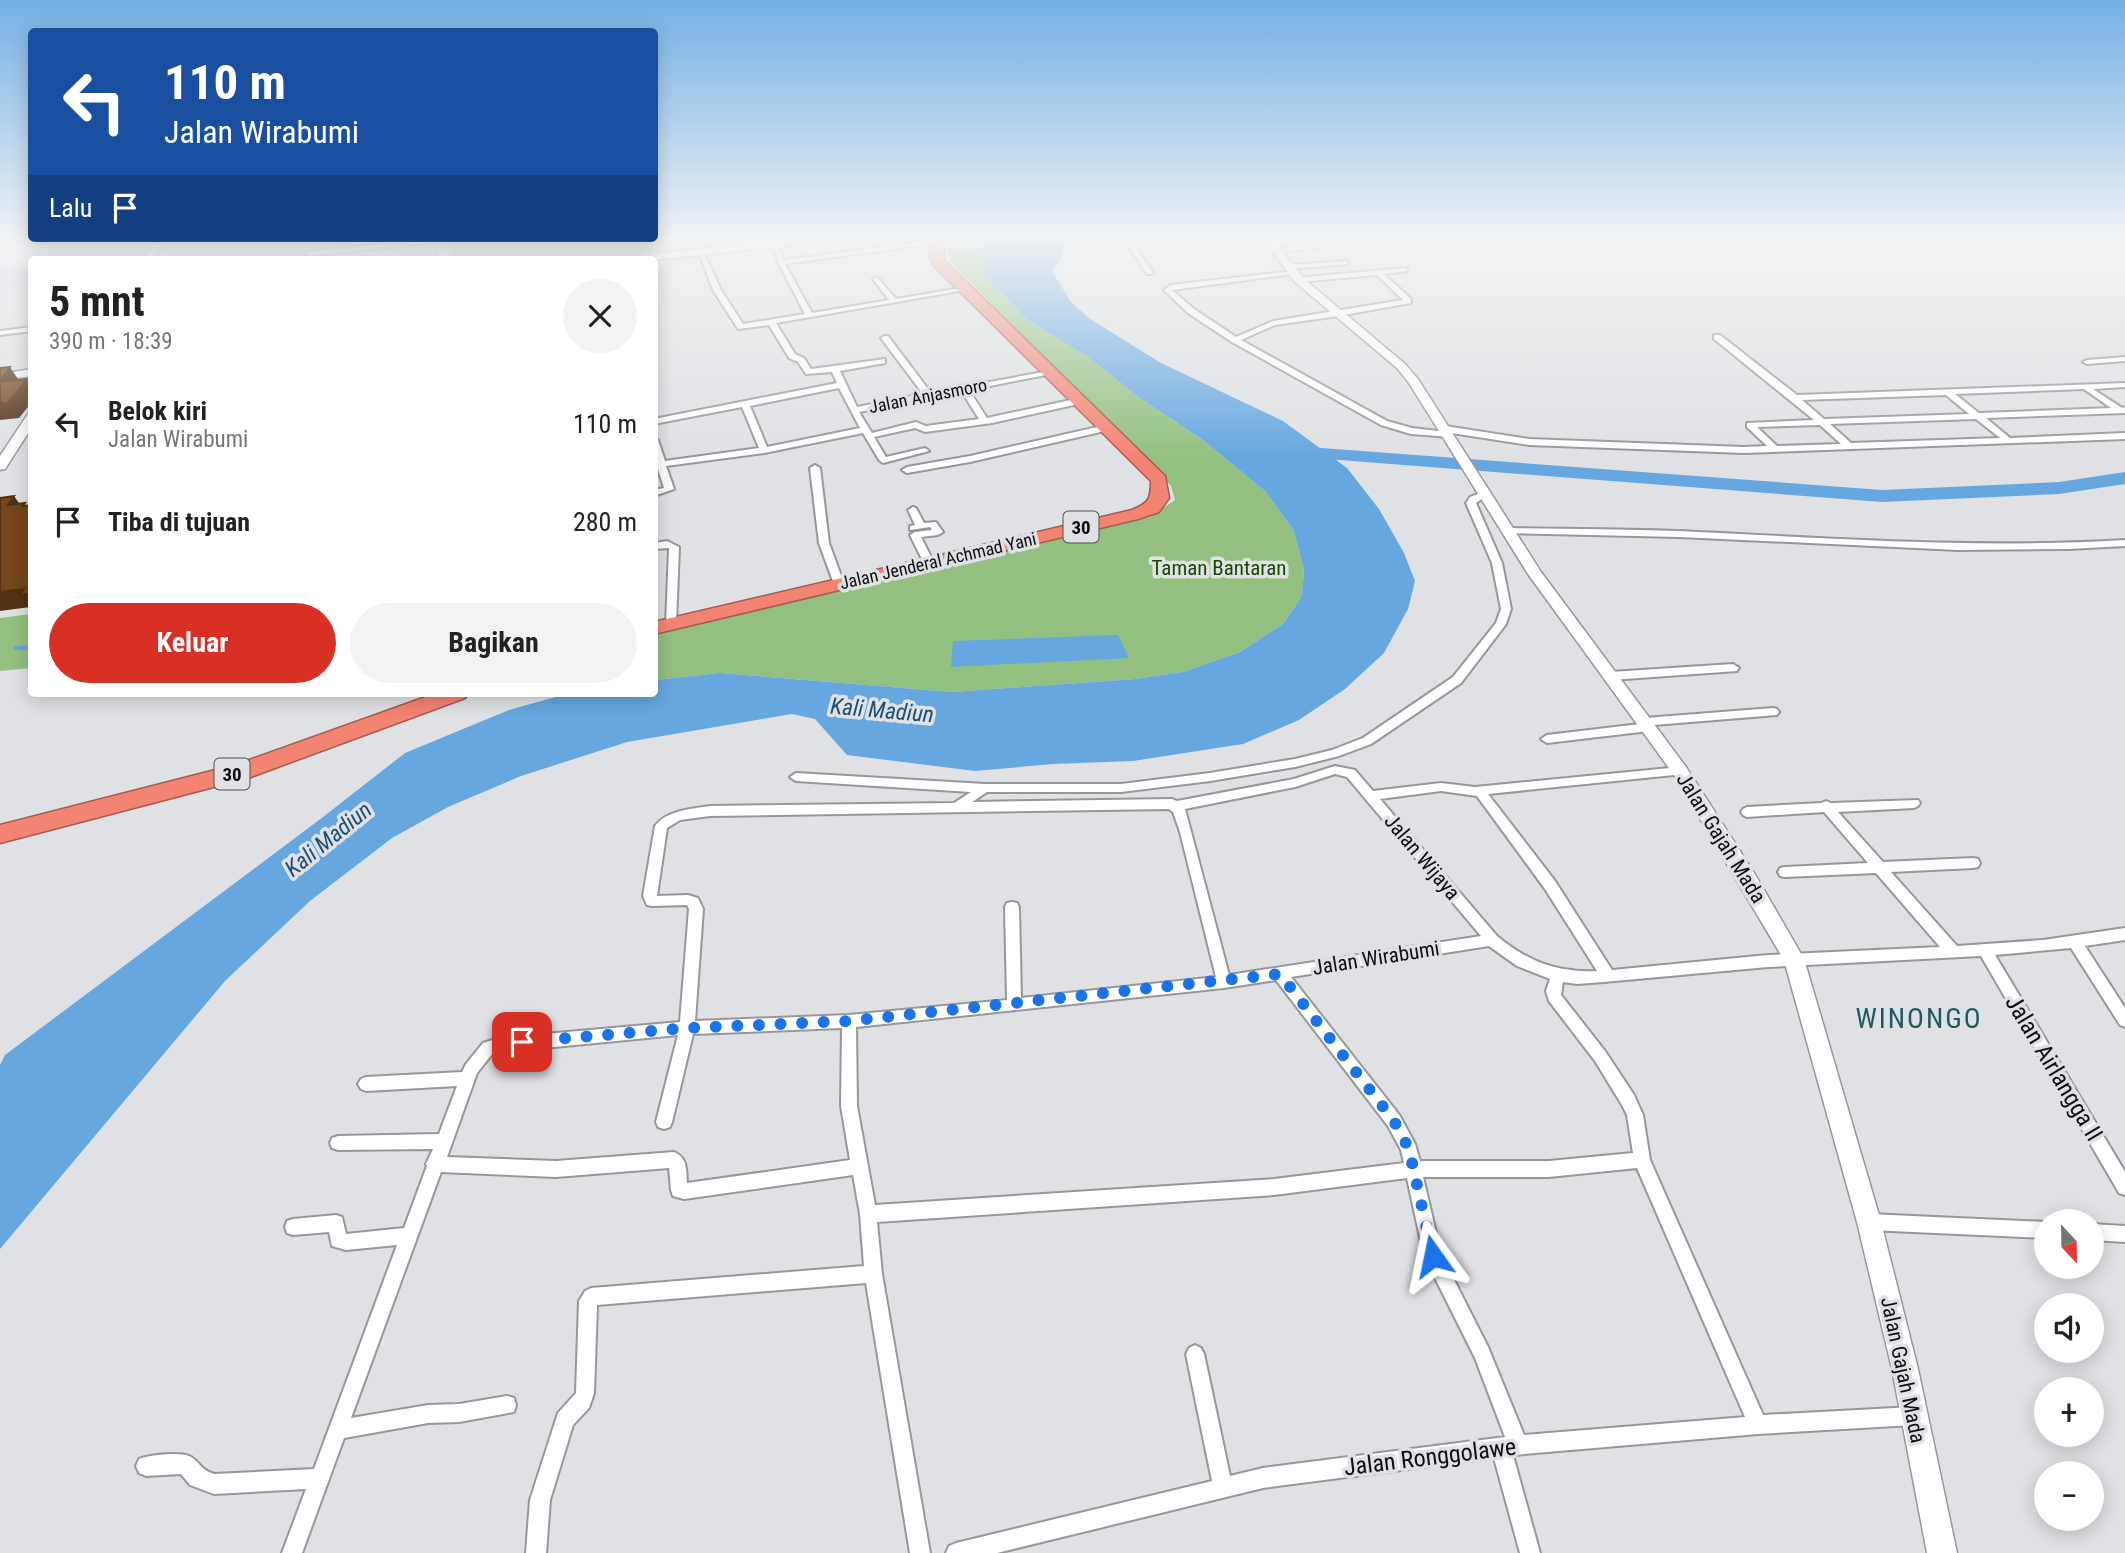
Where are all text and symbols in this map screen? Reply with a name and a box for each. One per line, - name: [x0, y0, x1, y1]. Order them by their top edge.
- text: 110 m: [164, 54, 286, 111]
- icon: left: [49, 56, 140, 147]
- text: Jalan Wirabumi: [164, 113, 359, 151]
- icon: arrive: [106, 189, 144, 227]
- text: Lalu: [49, 193, 92, 223]
- text: 5 mnt: [49, 277, 145, 326]
- button: close: [563, 279, 637, 353]
- text: 390 m · 18:39: [49, 328, 173, 355]
- street label: Jalan Anjasmoro: [867, 374, 989, 417]
- text: Belok kiri: [108, 396, 207, 426]
- icon: left: [49, 405, 87, 443]
- text: 110 m: [573, 409, 637, 439]
- text: Jalan Wirabumi: [108, 426, 248, 453]
- icon: arrive: [49, 503, 87, 541]
- text: Tiba di tujuan: [108, 507, 250, 537]
- text: 280 m: [573, 507, 637, 537]
- road number: 30: [1064, 512, 1098, 542]
- street label: Jalan Jenderal Achmad Yani: [838, 528, 1038, 593]
- park label: Taman Bantaran: [1152, 556, 1286, 580]
- button: Keluar: [49, 603, 336, 683]
- button: Bagikan: [350, 603, 637, 683]
- water label: Kali Madiun: [829, 693, 935, 728]
- road number: 30: [215, 758, 250, 790]
- street label: Jalan Gajah Mada: [1671, 769, 1771, 907]
- water label: Kali Madiun: [280, 796, 377, 883]
- street label: Jalan Wijaya: [1379, 809, 1465, 905]
- street label: Jalan Wirabumi: [1311, 936, 1441, 980]
- street label: Jalan Airlangga II: [1999, 990, 2109, 1146]
- district label: WINONGO: [1855, 1002, 1983, 1035]
- pin: [492, 1012, 552, 1072]
- icon: arrive: [503, 1023, 541, 1061]
- north arrow: [2034, 1209, 2104, 1279]
- map controls: [2034, 1209, 2104, 1531]
- position arrow: [1396, 1219, 1470, 1293]
- button: sound: [2034, 1293, 2104, 1363]
- street label: Jalan Gajah Mada: [1876, 1295, 1930, 1445]
- button: +: [2034, 1377, 2104, 1447]
- street label: Jalan Ronggolawe: [1342, 1433, 1518, 1481]
- button: −: [2034, 1461, 2104, 1531]

